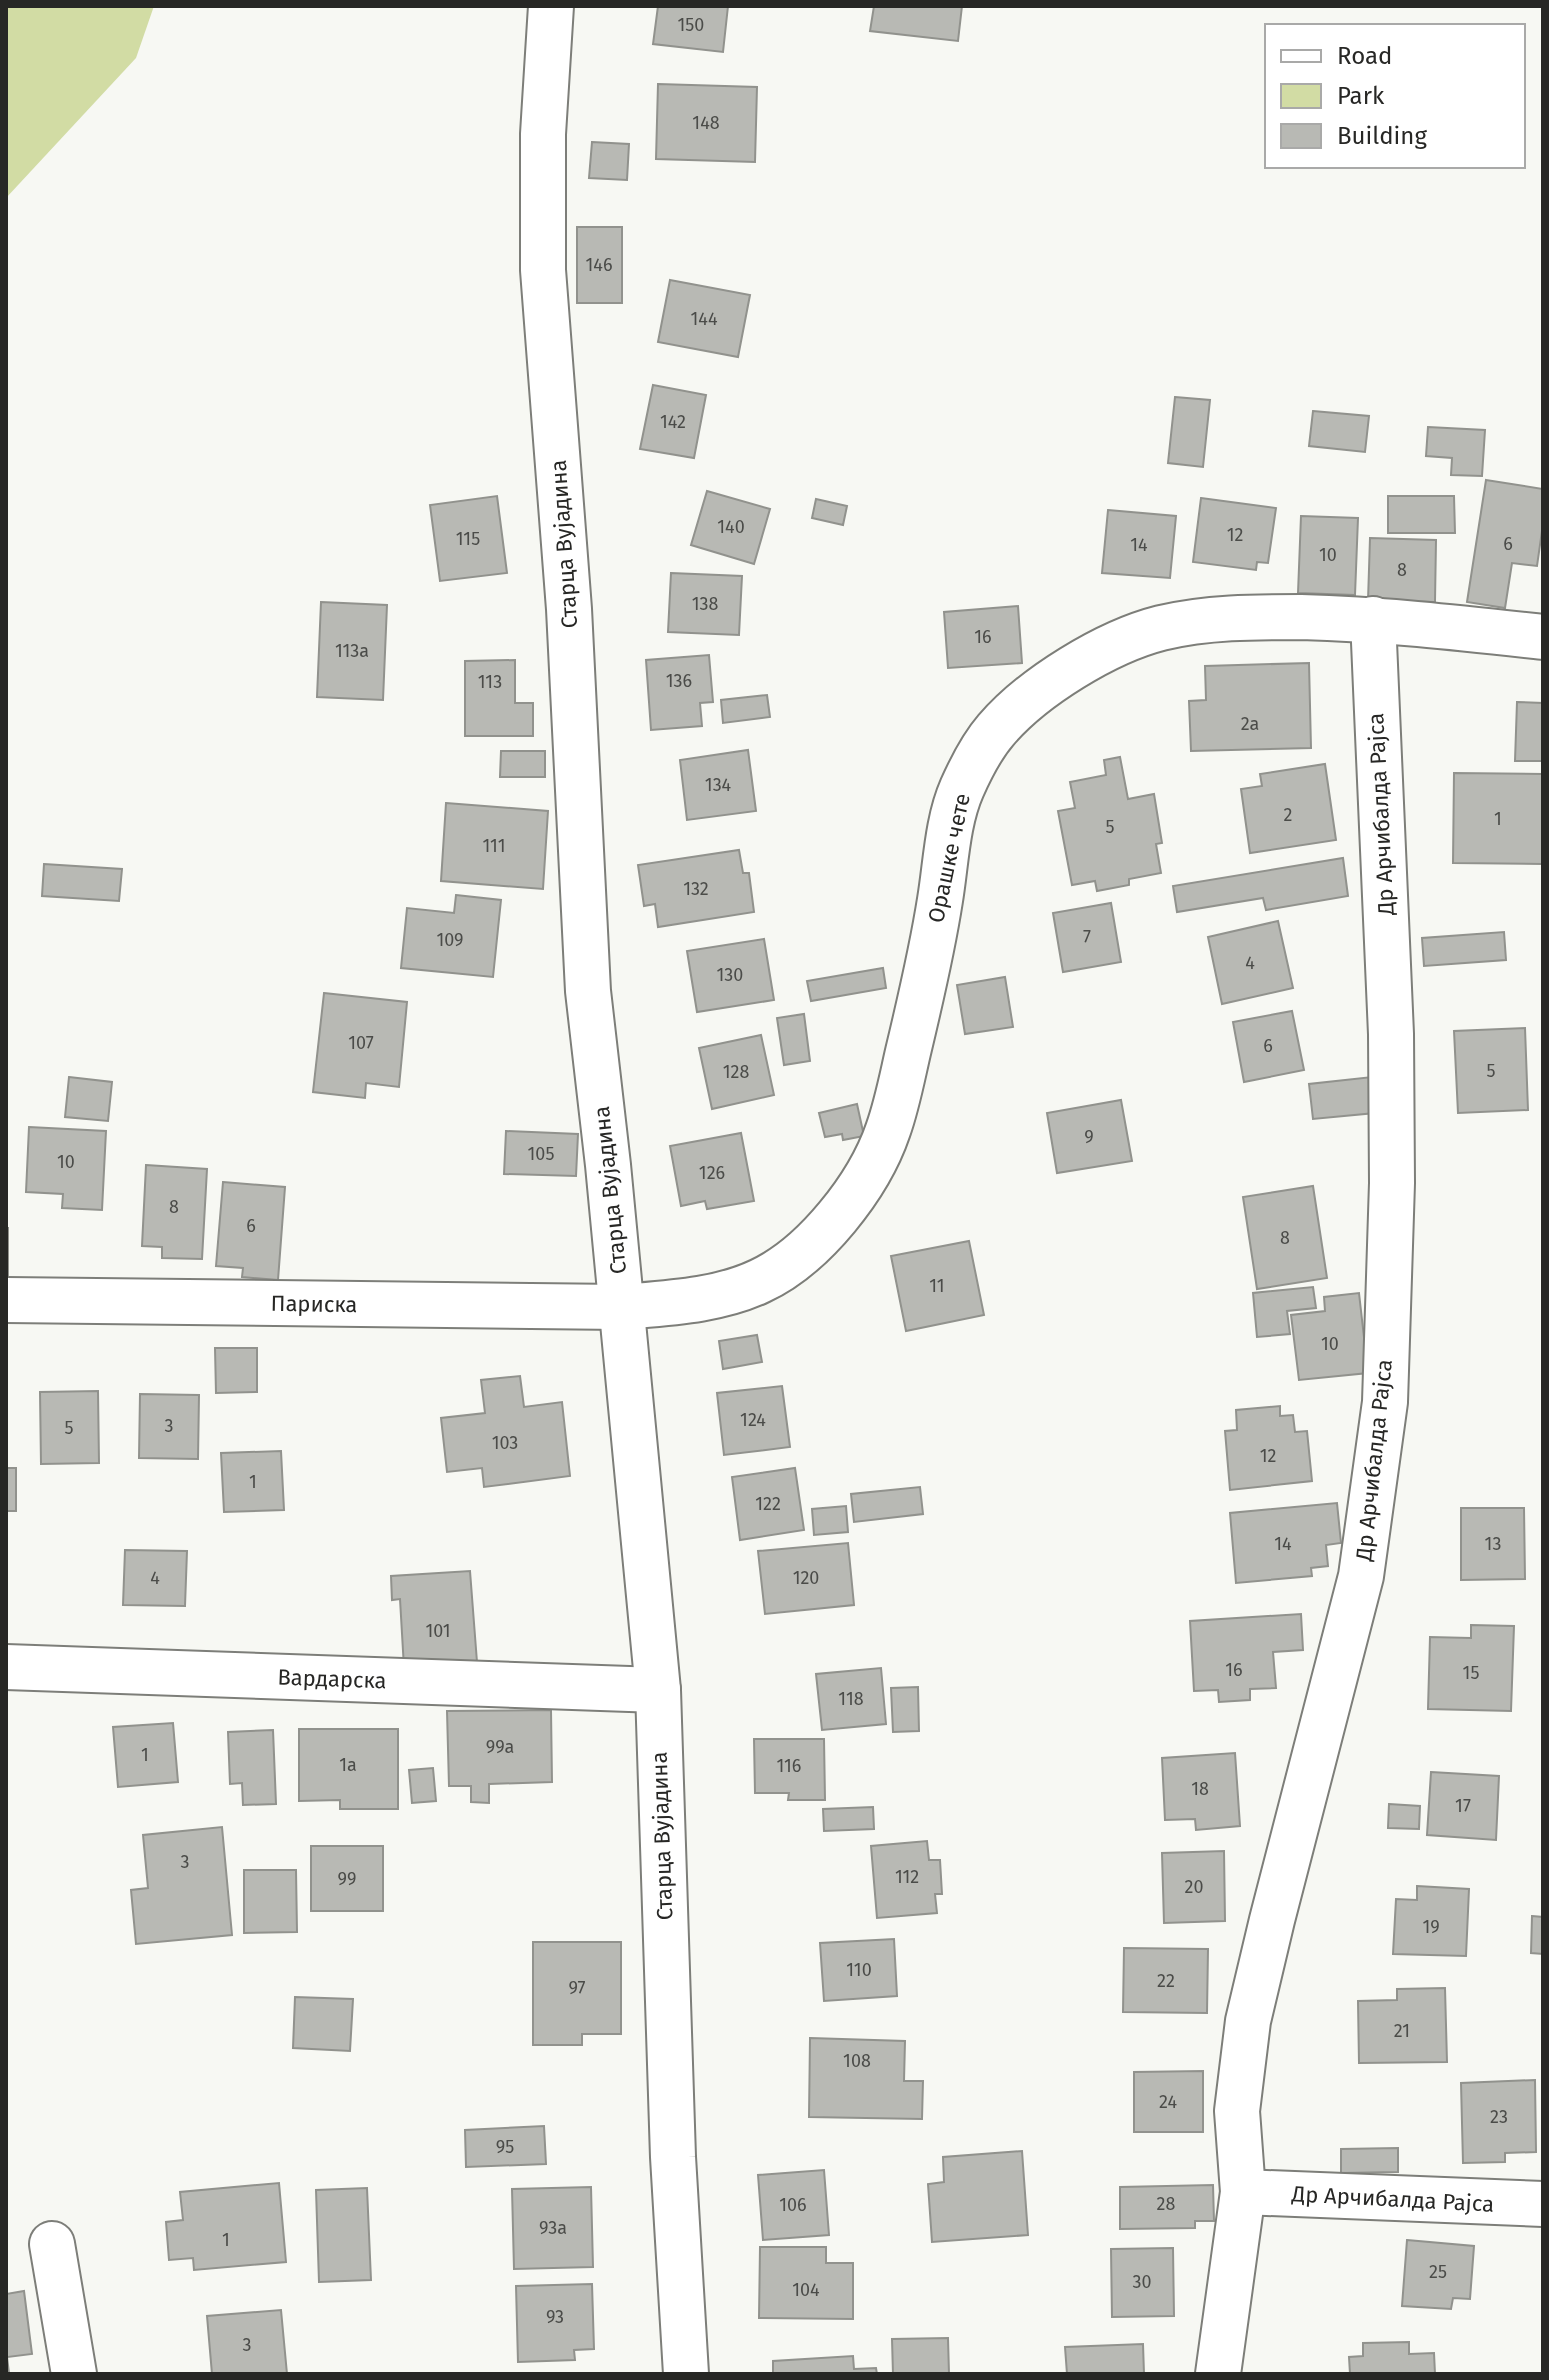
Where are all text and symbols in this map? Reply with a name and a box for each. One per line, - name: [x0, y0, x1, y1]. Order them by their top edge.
- house number: 150: [678, 14, 704, 36]
- legend: [1265, 24, 1525, 168]
- text: Road: [1337, 42, 1392, 70]
- text: Park: [1337, 82, 1385, 110]
- house number: 148: [692, 112, 720, 134]
- text: Building: [1337, 122, 1427, 150]
- house number: 146: [586, 254, 612, 276]
- house number: 144: [691, 308, 718, 330]
- house number: 142: [660, 411, 686, 433]
- street label: Старца Вујадина: [545, 459, 583, 629]
- house number: 140: [717, 516, 745, 538]
- house number: 12: [1227, 524, 1243, 546]
- house number: 115: [456, 528, 480, 550]
- house number: 6: [1503, 533, 1513, 555]
- house number: 14: [1130, 534, 1148, 556]
- house number: 10: [1319, 544, 1337, 566]
- house number: 8: [1397, 559, 1407, 581]
- house number: 138: [692, 593, 718, 615]
- house number: 16: [974, 626, 992, 648]
- house number: 113a: [335, 640, 369, 662]
- house number: 136: [666, 670, 692, 692]
- house number: 113: [478, 671, 502, 693]
- street label: Др Арчибалда Рајса: [1362, 712, 1400, 917]
- house number: 2a: [1241, 713, 1259, 735]
- house number: 134: [705, 774, 732, 796]
- street label: Орашке чете: [922, 791, 976, 925]
- house number: 2: [1284, 804, 1293, 826]
- house number: 1: [1494, 808, 1502, 830]
- house number: 5: [1105, 816, 1115, 838]
- house number: 111: [483, 835, 505, 857]
- house number: 132: [683, 878, 709, 900]
- house number: 7: [1083, 926, 1091, 948]
- house number: 109: [436, 929, 464, 951]
- house number: 4: [1245, 952, 1255, 974]
- house number: 130: [717, 964, 743, 986]
- house number: 107: [348, 1032, 374, 1054]
- house number: 6: [1263, 1035, 1273, 1057]
- house number: 5: [1486, 1060, 1496, 1082]
- house number: 128: [723, 1061, 749, 1083]
- street label: Старца Вујадина: [588, 1105, 632, 1275]
- house number: 9: [1084, 1126, 1094, 1148]
- house number: 105: [528, 1143, 554, 1165]
- house number: 10: [57, 1151, 75, 1173]
- house number: 126: [699, 1162, 725, 1184]
- house number: 8: [169, 1196, 179, 1218]
- house number: 6: [246, 1215, 256, 1237]
- house number: 8: [1280, 1227, 1290, 1249]
- house number: 11: [929, 1275, 945, 1297]
- street label: Париска: [270, 1290, 358, 1318]
- house number: 10: [1321, 1333, 1339, 1355]
- street label: Др Арчибалда Рајса: [1350, 1358, 1398, 1563]
- house number: 124: [740, 1409, 766, 1431]
- house number: 3: [165, 1415, 173, 1437]
- house number: 5: [64, 1417, 74, 1439]
- house number: 103: [492, 1432, 518, 1454]
- house number: 12: [1260, 1445, 1276, 1467]
- house number: 1: [249, 1471, 257, 1493]
- house number: 122: [755, 1493, 781, 1515]
- house number: 14: [1274, 1533, 1292, 1555]
- house number: 13: [1485, 1533, 1501, 1555]
- house number: 4: [150, 1567, 160, 1589]
- house number: 120: [793, 1567, 819, 1589]
- house number: 101: [425, 1620, 451, 1642]
- house number: 16: [1225, 1659, 1243, 1681]
- house number: 15: [1463, 1662, 1479, 1684]
- street label: Вардарска: [277, 1664, 387, 1694]
- house number: 118: [838, 1688, 864, 1710]
- house number: 99a: [486, 1736, 514, 1758]
- house number: 1: [141, 1744, 149, 1766]
- street label: Старца Вујадина: [646, 1751, 678, 1921]
- house number: 1a: [339, 1754, 357, 1776]
- house number: 116: [777, 1755, 801, 1777]
- house number: 18: [1191, 1778, 1209, 1800]
- house number: 17: [1455, 1795, 1471, 1817]
- house number: 3: [181, 1851, 189, 1873]
- house number: 112: [895, 1866, 919, 1888]
- house number: 99: [338, 1868, 356, 1890]
- house number: 20: [1185, 1876, 1203, 1898]
- house number: 19: [1422, 1916, 1440, 1938]
- house number: 110: [846, 1959, 872, 1981]
- house number: 22: [1157, 1970, 1175, 1992]
- house number: 97: [568, 1977, 586, 1999]
- house number: 21: [1394, 2020, 1410, 2042]
- house number: 108: [843, 2050, 871, 2072]
- house number: 24: [1159, 2091, 1177, 2113]
- house number: 23: [1490, 2106, 1508, 2128]
- house number: 95: [496, 2136, 514, 2158]
- street label: Др Арчибалда Рајса: [1290, 2180, 1495, 2218]
- house number: 28: [1157, 2193, 1175, 2215]
- house number: 106: [779, 2194, 807, 2216]
- house number: 93a: [539, 2217, 567, 2239]
- house number: 1: [222, 2229, 230, 2251]
- house number: 25: [1429, 2261, 1447, 2283]
- house number: 30: [1132, 2271, 1152, 2293]
- house number: 104: [792, 2279, 820, 2301]
- house number: 93: [546, 2306, 564, 2328]
- house number: 3: [243, 2334, 251, 2356]

